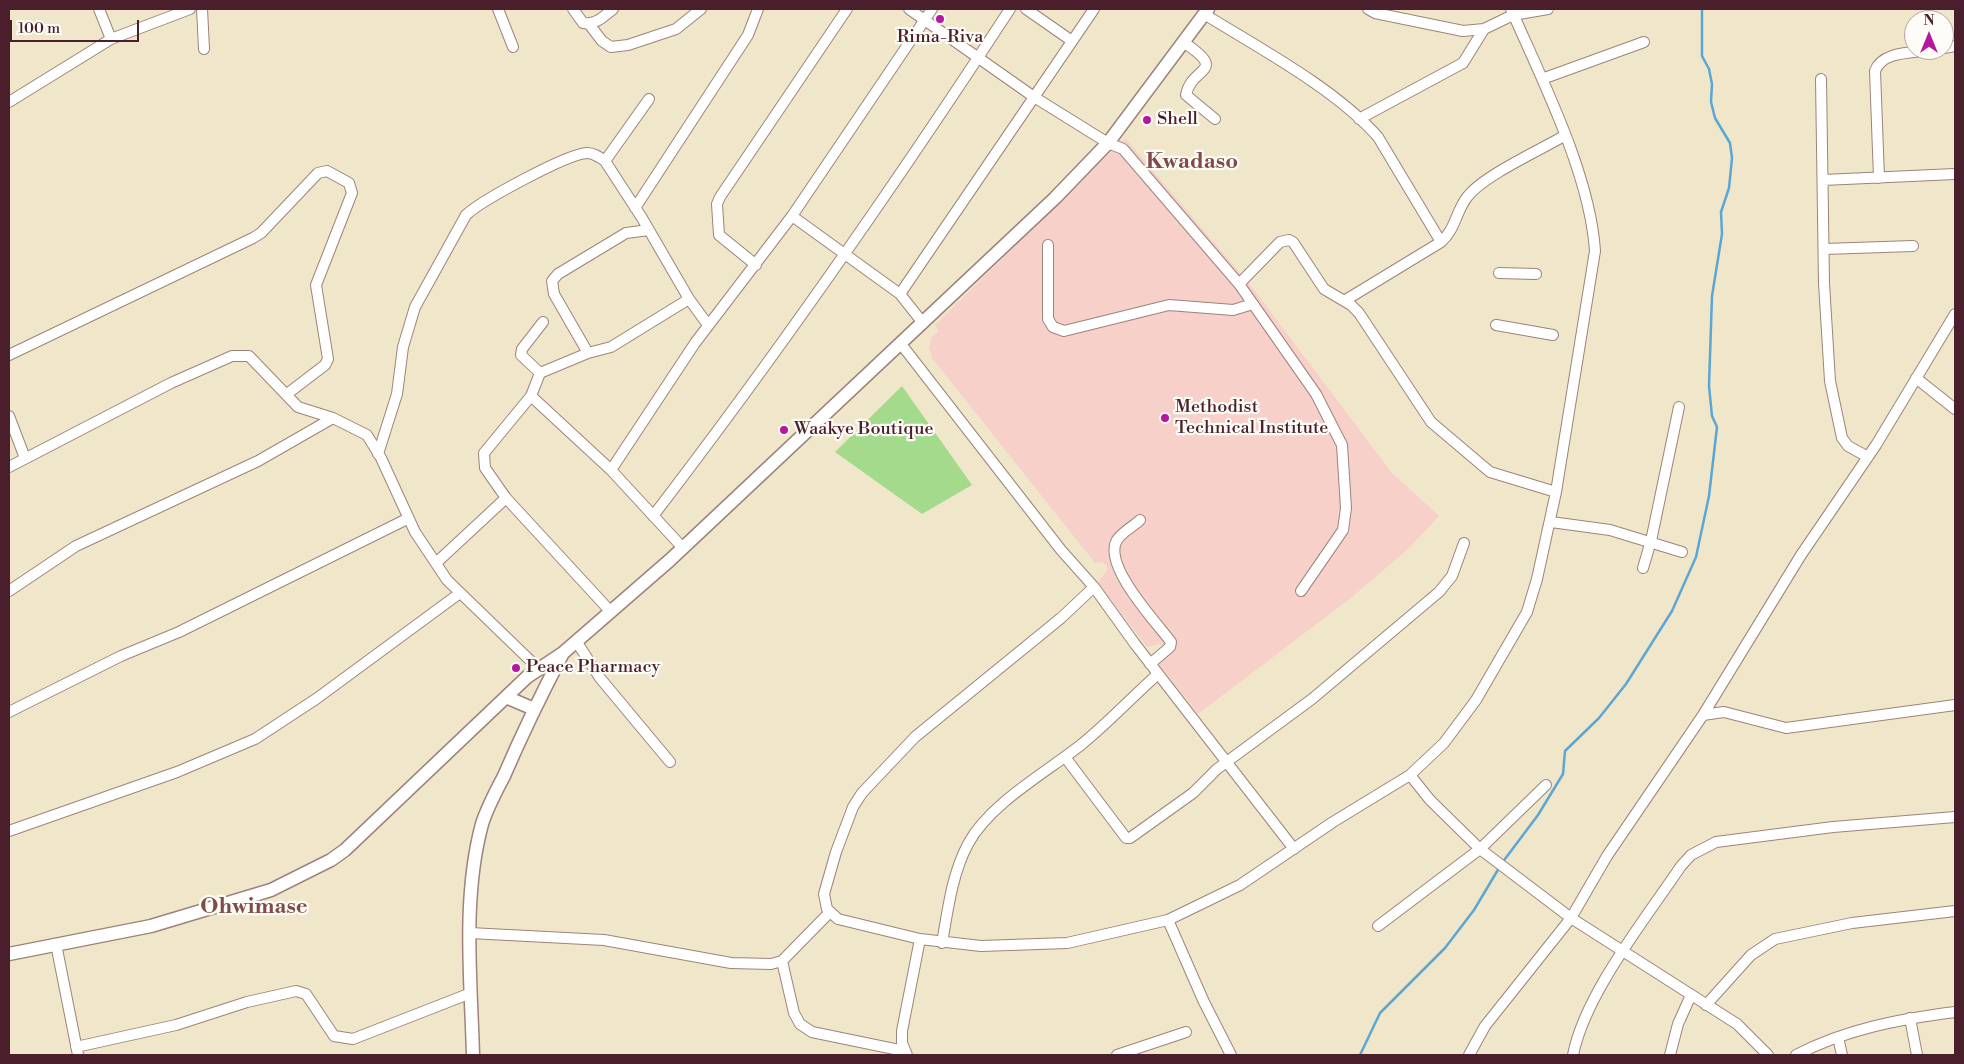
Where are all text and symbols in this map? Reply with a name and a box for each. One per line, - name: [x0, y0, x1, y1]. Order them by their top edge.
- scale bar: [12, 10, 141, 42]
- north arrow: [1904, 10, 1954, 60]
- text: N: [1923, 12, 1935, 30]
- marker: Rima-Riva: [934, 13, 946, 25]
- text: 100 m: [18, 19, 60, 38]
- place label: Rima-Riva: [897, 27, 983, 49]
- place label: Shell: [1157, 109, 1198, 131]
- marker: Shell: [1141, 114, 1153, 126]
- district label: Kwadaso: [1146, 150, 1238, 176]
- place label: Methodist Technical Institute: [1175, 397, 1328, 439]
- marker: Methodist Technical Institute: [1159, 412, 1171, 424]
- place label: Waakye Boutique: [794, 419, 934, 441]
- marker: Waakye Boutique: [778, 424, 790, 436]
- place label: Peace Pharmacy: [526, 657, 660, 679]
- marker: Peace Pharmacy: [510, 662, 522, 674]
- district label: Ohwimase: [200, 895, 308, 921]

